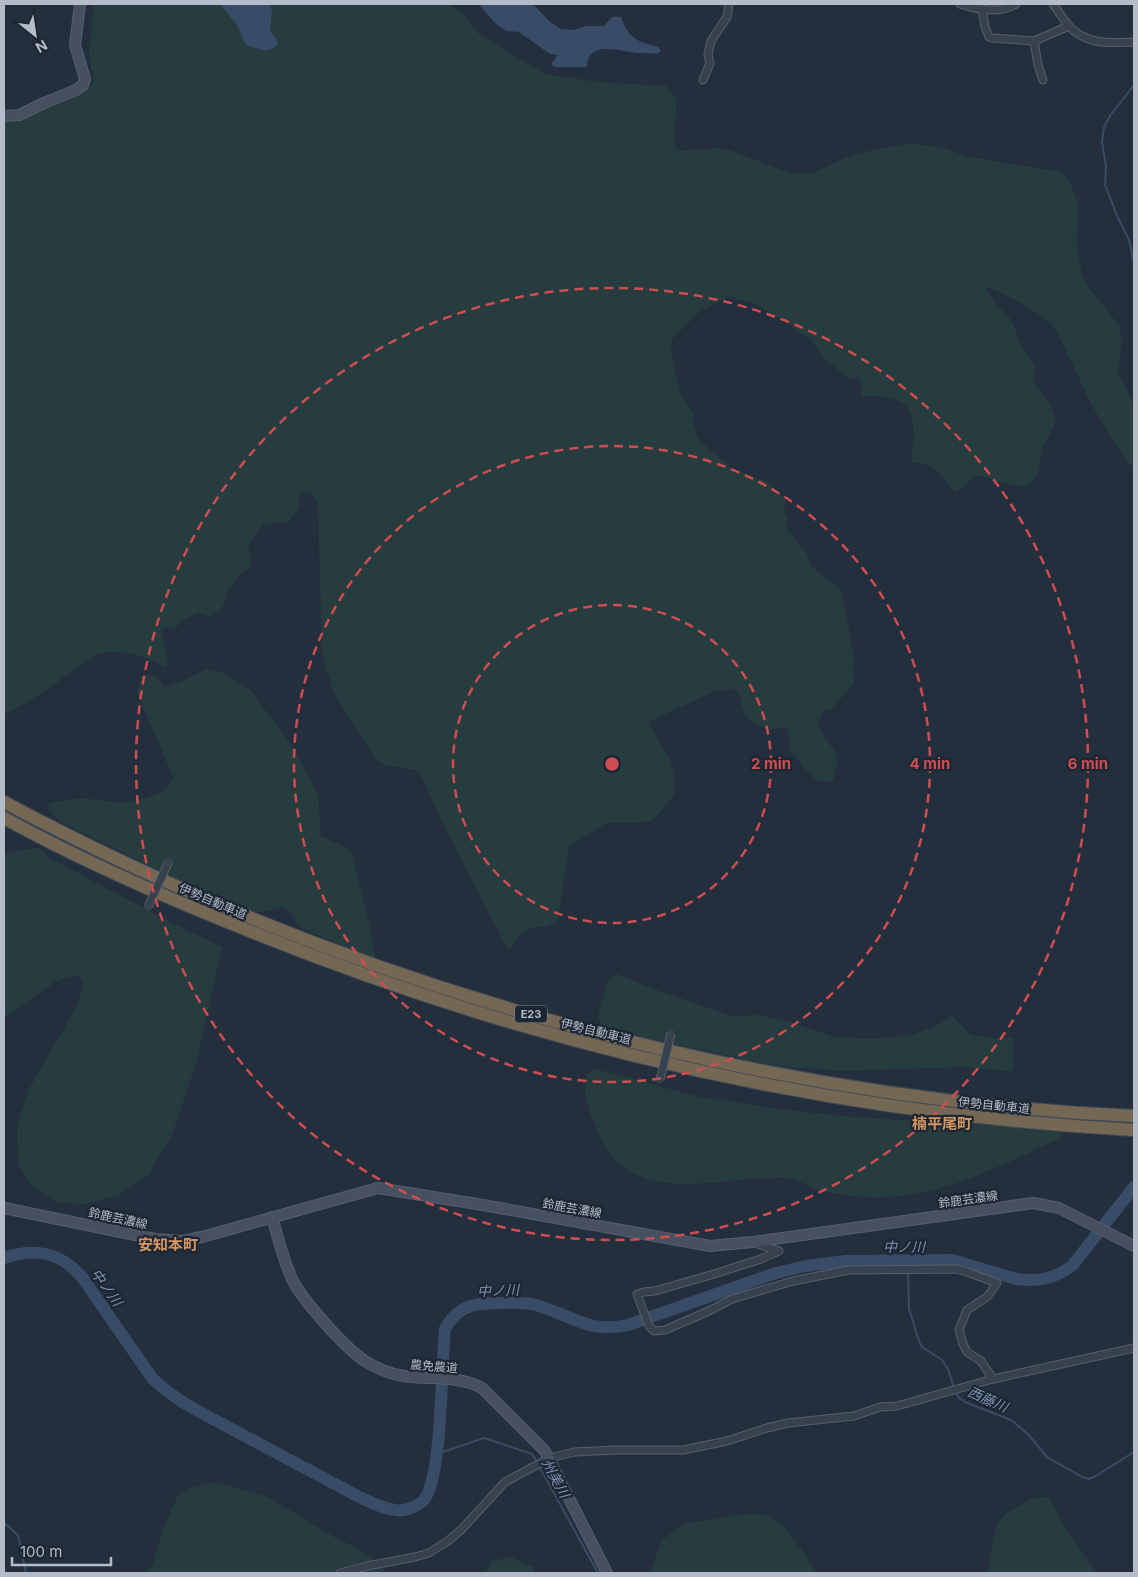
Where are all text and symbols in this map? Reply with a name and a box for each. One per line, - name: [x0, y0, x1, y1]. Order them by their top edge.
- north arrow: [10, 10, 60, 60]
- text: N: [33, 37, 51, 57]
- text: 2 min: [751, 754, 791, 773]
- text: 4 min: [910, 754, 950, 773]
- text: 6 min: [1068, 754, 1108, 773]
- centre of rings: [603, 755, 621, 773]
- street label: 伊勢自動車道: [177, 880, 249, 922]
- road number: E23: [515, 1006, 547, 1022]
- street label: 伊勢自動車道: [559, 1015, 633, 1047]
- street label: 伊勢自動車道: [957, 1094, 1031, 1116]
- district label: 楠平尾町: [912, 1114, 972, 1133]
- street label: 鈴鹿芸濃線: [937, 1187, 999, 1211]
- street label: 鈴鹿芸濃線: [541, 1195, 603, 1221]
- street label: 鈴鹿芸濃線: [87, 1204, 149, 1232]
- district label: 安知本町: [138, 1235, 198, 1254]
- water label: 中ノ川: [883, 1238, 927, 1255]
- water label: 中ノ川: [88, 1265, 127, 1311]
- water label: 中ノ川: [477, 1281, 521, 1299]
- street label: 農免農道: [409, 1356, 459, 1376]
- water label: 西藤川: [965, 1383, 1012, 1416]
- water label: 州美川: [538, 1456, 575, 1502]
- scale bar: [12, 1534, 111, 1566]
- text: 100 m: [20, 1542, 62, 1561]

